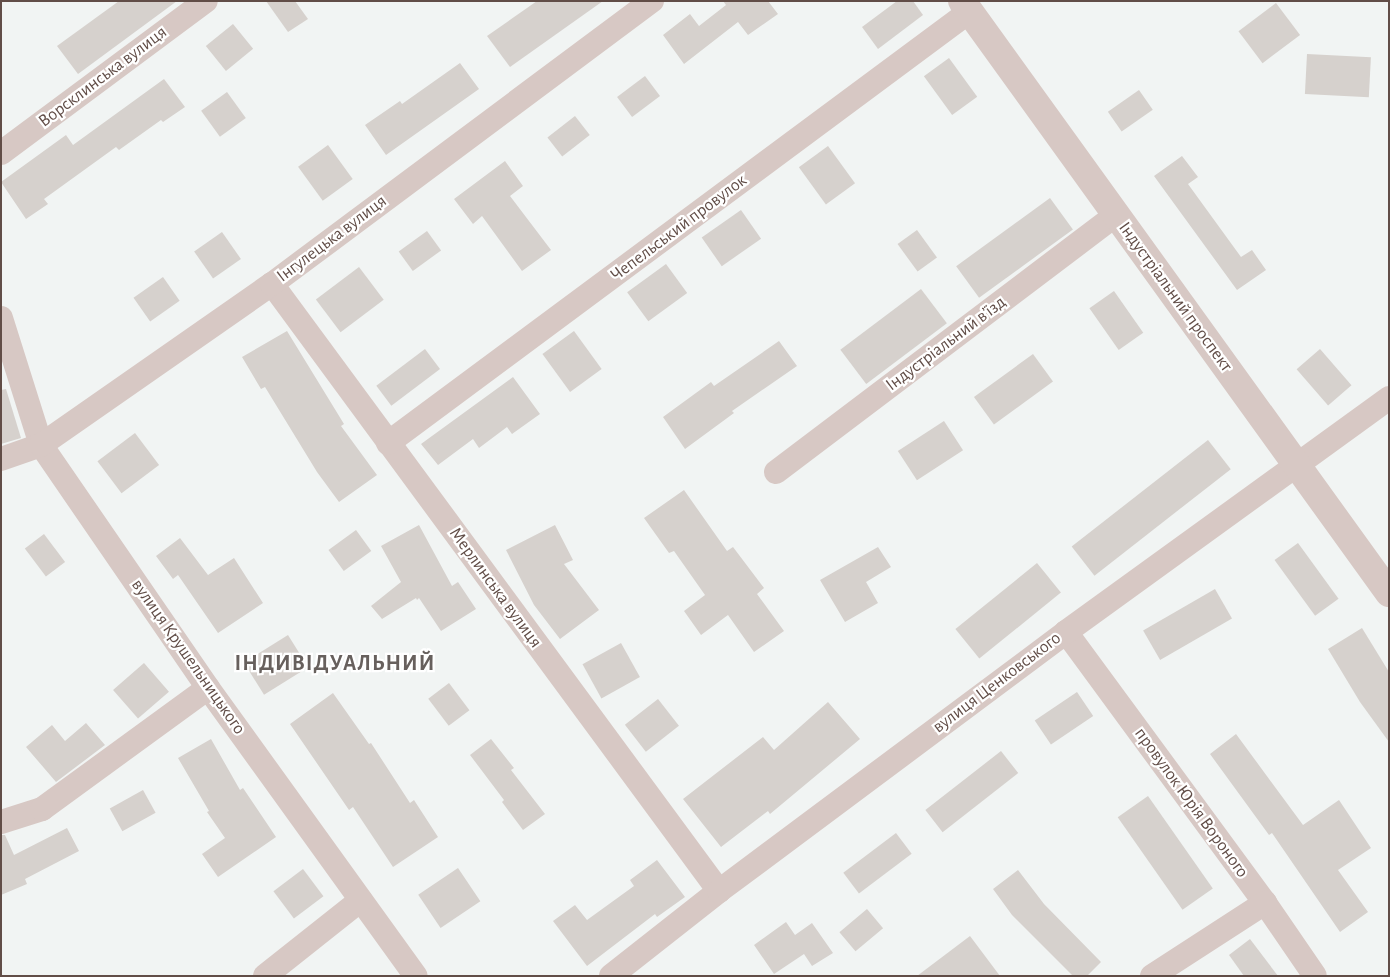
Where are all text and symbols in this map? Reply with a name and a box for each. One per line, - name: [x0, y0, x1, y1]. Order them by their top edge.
- street label: Ворсклинська вулиця: [34, 22, 172, 132]
- street label: Чепельський провулок: [607, 170, 751, 286]
- street label: Інгулецька вулиця: [273, 191, 391, 287]
- street label: Індустріальний проспект: [1113, 218, 1237, 376]
- street label: Індустріальний в’їзд: [882, 292, 1010, 396]
- street label: Мерлинська вулиця: [444, 524, 546, 652]
- street label: вулиця Крушельницького: [126, 575, 250, 739]
- street label: вулиця Ценковського: [929, 628, 1065, 738]
- district label: ІНДИВІДУАЛЬНИЙ: [233, 651, 437, 677]
- street label: провулок Юрія Вороного: [1129, 724, 1253, 882]

